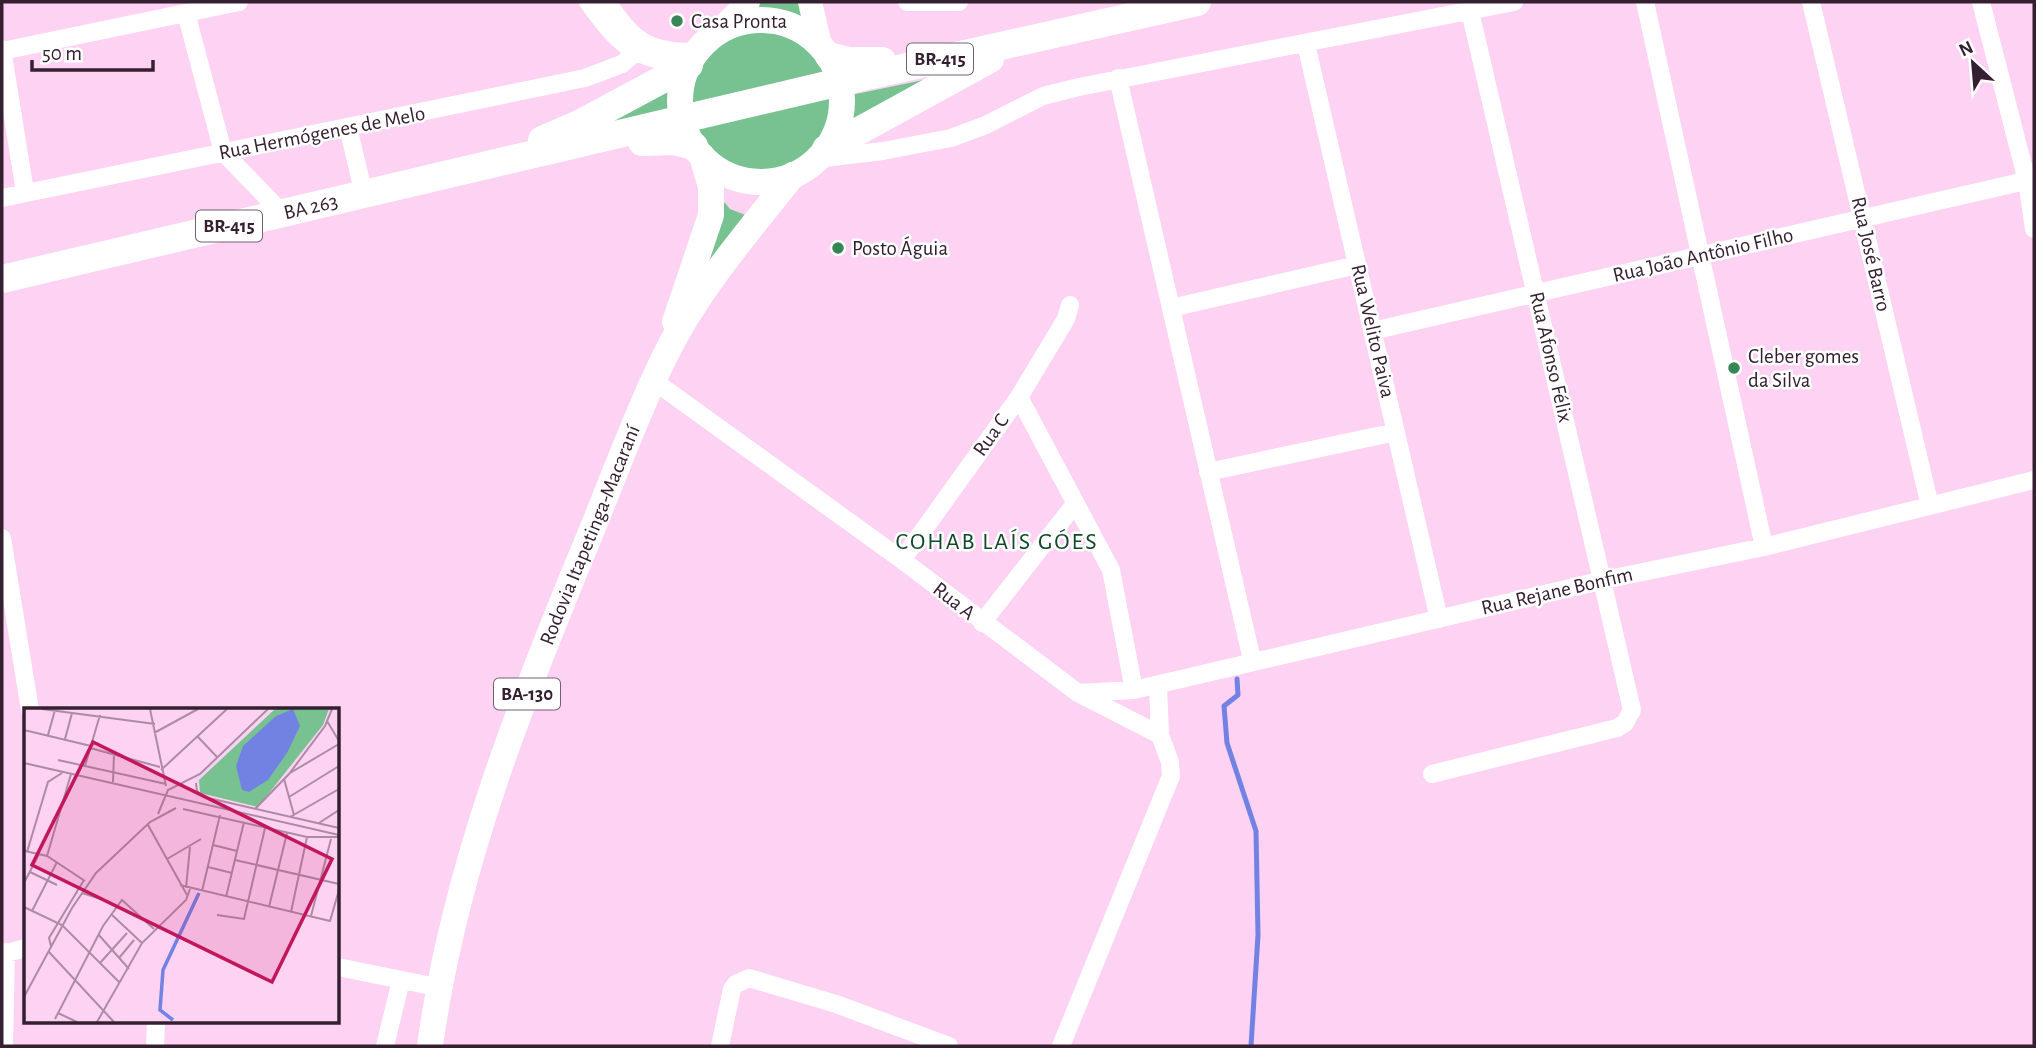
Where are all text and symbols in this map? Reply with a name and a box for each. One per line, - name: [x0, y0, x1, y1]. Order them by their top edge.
- place label: Casa Pronta: [691, 11, 788, 32]
- marker: Casa Pronta: [669, 13, 685, 29]
- scale bar: [32, 28, 152, 72]
- north arrow: [1938, 28, 2008, 98]
- text: N: [1956, 38, 1976, 61]
- text: 50 m: [42, 43, 82, 64]
- road number: BR-415: [907, 44, 973, 74]
- street label: Rua Hermógenes de Melo: [217, 103, 427, 163]
- street label: BA 263: [281, 190, 340, 223]
- street label: Rua José Barro: [1848, 195, 1894, 313]
- road number: BR-415: [196, 210, 262, 242]
- street label: Rua João Antônio Filho: [1611, 224, 1795, 286]
- place label: Posto Águia: [852, 236, 948, 259]
- marker: Posto Águia: [830, 240, 846, 256]
- street label: Rua Welito Paiva: [1347, 262, 1399, 400]
- street label: Rua Afonso Félix: [1526, 290, 1576, 424]
- place label: Cleber gomes da Silva: [1748, 346, 1859, 391]
- marker: Cleber gomes da Silva: [1726, 360, 1742, 376]
- street label: Rua C: [969, 410, 1013, 460]
- street label: Rodovia Itapetinga-Macaraní: [536, 421, 644, 648]
- district label: COHAB LAÍS GÓES: [896, 528, 1098, 554]
- street label: Rua Rejane Bonfim: [1479, 563, 1635, 619]
- street label: Rua A: [929, 578, 979, 624]
- road number: BA-130: [494, 678, 560, 709]
- inset map: [24, 708, 340, 1024]

